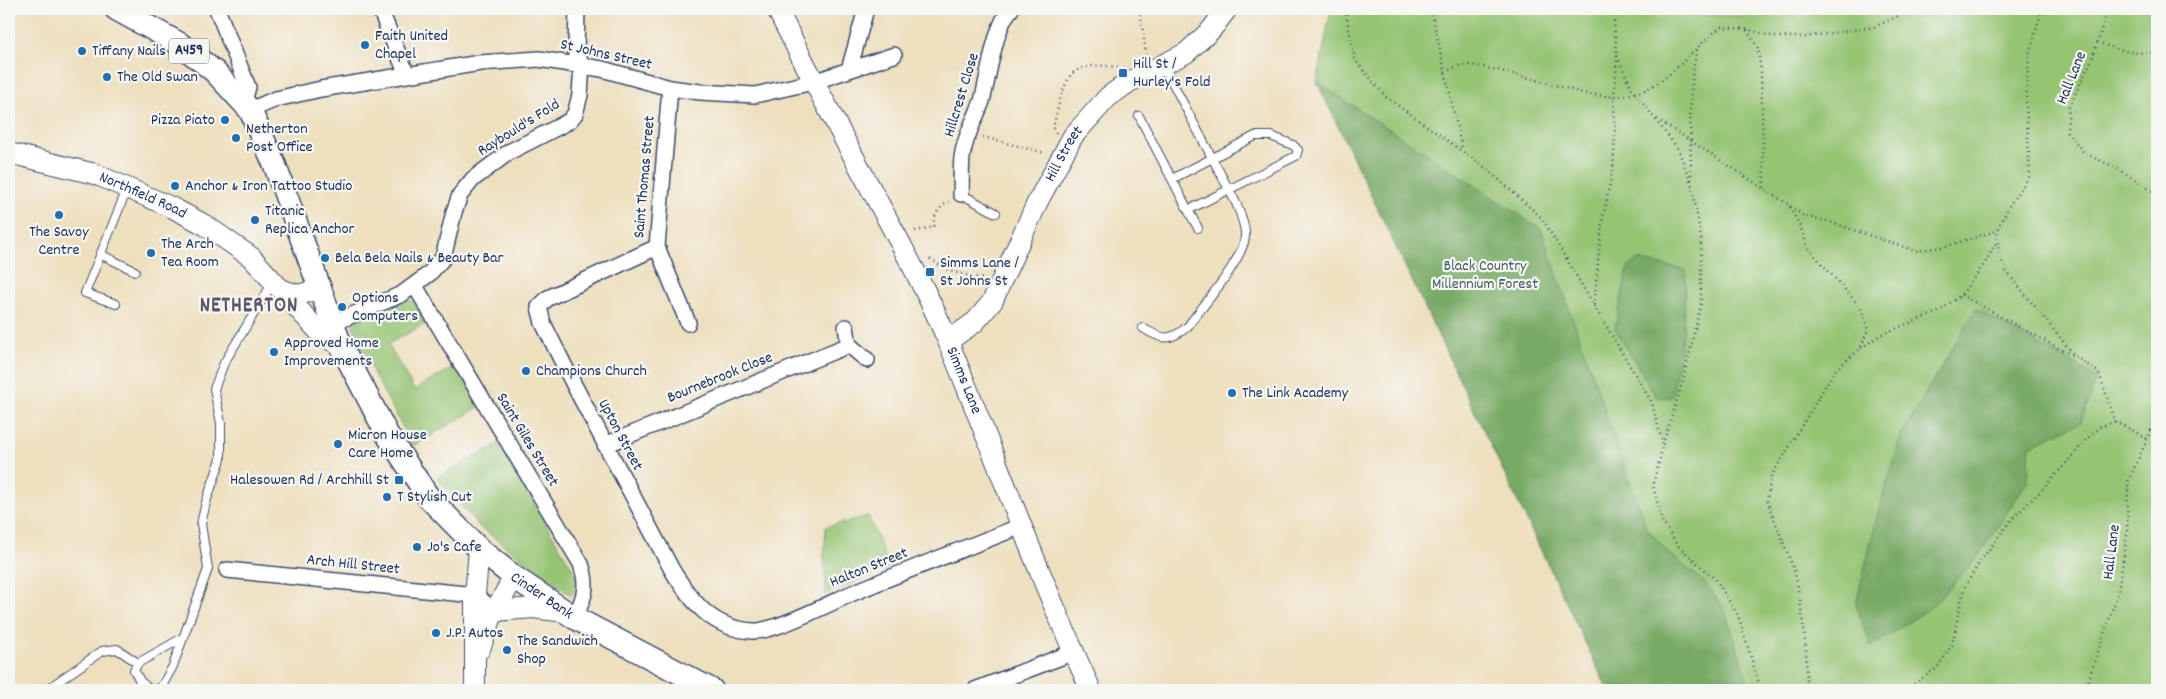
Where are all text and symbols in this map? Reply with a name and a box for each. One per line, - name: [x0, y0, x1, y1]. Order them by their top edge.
- place label: Faith United Chapel: [375, 25, 448, 66]
- street label: St Johns Street: [558, 33, 654, 77]
- road number: A459: [169, 38, 209, 64]
- marker: Faith United Chapel: [359, 39, 371, 51]
- place label: Tiffany Nails: [92, 40, 166, 63]
- marker: Tiffany Nails: [76, 45, 88, 57]
- street label: Hall Lane: [2051, 48, 2093, 108]
- street label: Hillcrest Close: [938, 50, 986, 140]
- place label: Hill St / Hurley's Fold: [1133, 53, 1210, 94]
- place label: The Old Swan: [117, 66, 198, 89]
- marker: Hill St / Hurley's Fold: [1117, 67, 1129, 79]
- marker: The Old Swan: [101, 71, 113, 83]
- street label: Raybould's Fold: [473, 94, 565, 162]
- place label: Pizza Piato: [151, 109, 215, 132]
- marker: Pizza Piato: [219, 114, 231, 126]
- street label: Saint Thomas Street: [628, 115, 662, 239]
- place label: Netherton Post Office: [246, 118, 313, 159]
- street label: Hill Street: [1039, 120, 1089, 186]
- marker: Netherton Post Office: [230, 132, 242, 144]
- street label: Northfield Road: [96, 166, 191, 225]
- place label: Anchor & Iron Tattoo Studio: [185, 175, 352, 198]
- marker: Anchor & Iron Tattoo Studio: [169, 180, 181, 192]
- place label: Titanic Replica Anchor: [265, 200, 355, 241]
- marker: The Savoy Centre: [53, 209, 65, 221]
- marker: Titanic Replica Anchor: [249, 214, 261, 226]
- place label: The Savoy Centre: [29, 221, 89, 262]
- place label: The Arch Tea Room: [161, 233, 219, 274]
- marker: The Arch Tea Room: [145, 247, 157, 259]
- place label: Bela Bela Nails & Beauty Bar: [335, 247, 504, 270]
- marker: Bela Bela Nails & Beauty Bar: [319, 252, 331, 264]
- place label: Simms Lane / St Johns St: [940, 252, 1020, 293]
- park label: Black Country Millennium Forest: [1432, 255, 1538, 296]
- marker: Simms Lane / St Johns St: [924, 266, 936, 278]
- place label: Options Computers: [352, 287, 418, 328]
- district label: NETHERTON: [200, 292, 298, 322]
- marker: Options Computers: [336, 301, 348, 313]
- place label: Approved Home Improvements: [284, 332, 379, 373]
- street label: Simms Lane: [940, 343, 988, 418]
- marker: Approved Home Improvements: [268, 346, 280, 358]
- street label: Bournebrook Close: [664, 346, 776, 410]
- place label: Champions Church: [536, 360, 647, 383]
- marker: Champions Church: [520, 365, 532, 377]
- place label: The Link Academy: [1242, 382, 1349, 405]
- marker: The Link Academy: [1226, 387, 1238, 399]
- street label: Saint Giles Street: [490, 389, 564, 491]
- street label: Upton Street: [592, 395, 649, 475]
- place label: Micron House Care Home: [348, 424, 427, 465]
- marker: Micron House Care Home: [332, 438, 344, 450]
- place label: Halesowen Rd / Archhill St: [230, 469, 389, 492]
- marker: Halesowen Rd / Archhill St: [393, 474, 405, 486]
- place label: T Stylish Cut: [397, 486, 472, 509]
- marker: T Stylish Cut: [381, 491, 393, 503]
- street label: Hall Lane: [2097, 523, 2127, 581]
- place label: Jo's Cafe: [427, 536, 482, 559]
- marker: Jo's Cafe: [411, 541, 423, 553]
- street label: Halton Street: [826, 542, 912, 594]
- street label: Arch Hill Street: [305, 549, 401, 581]
- street label: Cinder Bank: [506, 566, 578, 625]
- place label: J.P. Autos: [446, 622, 504, 645]
- marker: J.P. Autos: [430, 627, 442, 639]
- place label: The Sandwich Shop: [517, 630, 598, 671]
- marker: The Sandwich Shop: [501, 644, 513, 656]

